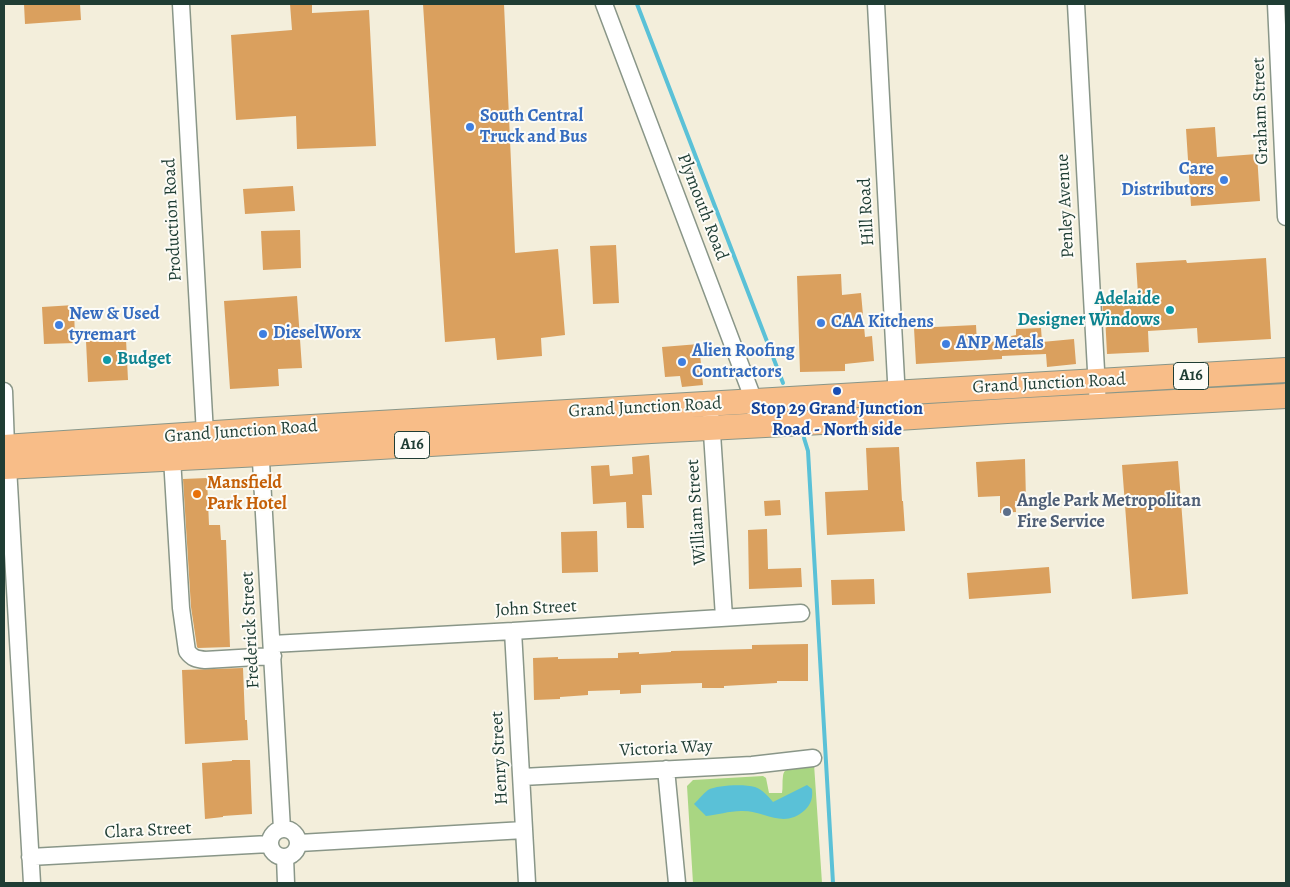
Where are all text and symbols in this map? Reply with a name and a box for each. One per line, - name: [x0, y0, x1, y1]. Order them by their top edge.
- street label: Graham Street: [1248, 57, 1274, 165]
- place label: South Central Truck and Bus: [480, 106, 587, 148]
- marker: South Central Truck and Bus: [464, 121, 476, 133]
- street label: Plymouth Road: [672, 151, 732, 263]
- street label: Penley Avenue: [1052, 153, 1080, 259]
- street label: Production Road: [159, 158, 187, 282]
- place label: Care Distributors: [1121, 159, 1214, 202]
- marker: Care Distributors: [1218, 174, 1230, 186]
- street label: Hill Road: [854, 177, 880, 247]
- place label: Adelaide Designer Windows: [1017, 289, 1160, 332]
- place label: New & Used tyremart: [69, 304, 160, 346]
- marker: Adelaide Designer Windows: [1164, 304, 1176, 316]
- place label: CAA Kitchens: [831, 312, 934, 334]
- marker: CAA Kitchens: [815, 317, 827, 329]
- marker: New & Used tyremart: [53, 319, 65, 331]
- place label: DieselWorx: [273, 323, 361, 345]
- marker: DieselWorx: [257, 328, 269, 340]
- place label: ANP Metals: [956, 333, 1044, 355]
- marker: ANP Metals: [940, 338, 952, 350]
- place label: Alien Roofing Contractors: [692, 341, 795, 384]
- place label: Budget: [117, 349, 171, 371]
- marker: Budget: [101, 354, 113, 366]
- marker: Alien Roofing Contractors: [676, 356, 688, 368]
- road number: A16: [1174, 362, 1208, 390]
- street label: Grand Junction Road: [972, 369, 1126, 399]
- marker: Stop 29 Grand Junction Road - North side: [831, 385, 843, 397]
- street label: Grand Junction Road: [568, 393, 722, 423]
- place label: Stop 29 Grand Junction Road - North side: [751, 399, 923, 442]
- street label: Grand Junction Road: [164, 416, 318, 448]
- road number: A16: [394, 432, 430, 458]
- street label: William Street: [683, 458, 711, 566]
- place label: Mansfield Park Hotel: [207, 473, 287, 516]
- marker: Mansfield Park Hotel: [191, 488, 203, 500]
- place label: Angle Park Metropolitan Fire Service: [1017, 491, 1201, 534]
- marker: Angle Park Metropolitan Fire Service: [1001, 506, 1013, 518]
- street label: Frederick Street: [237, 571, 265, 689]
- street label: John Street: [495, 596, 577, 622]
- street label: Henry Street: [487, 710, 513, 806]
- street label: Victoria Way: [619, 736, 713, 762]
- street label: Clara Street: [104, 818, 192, 844]

